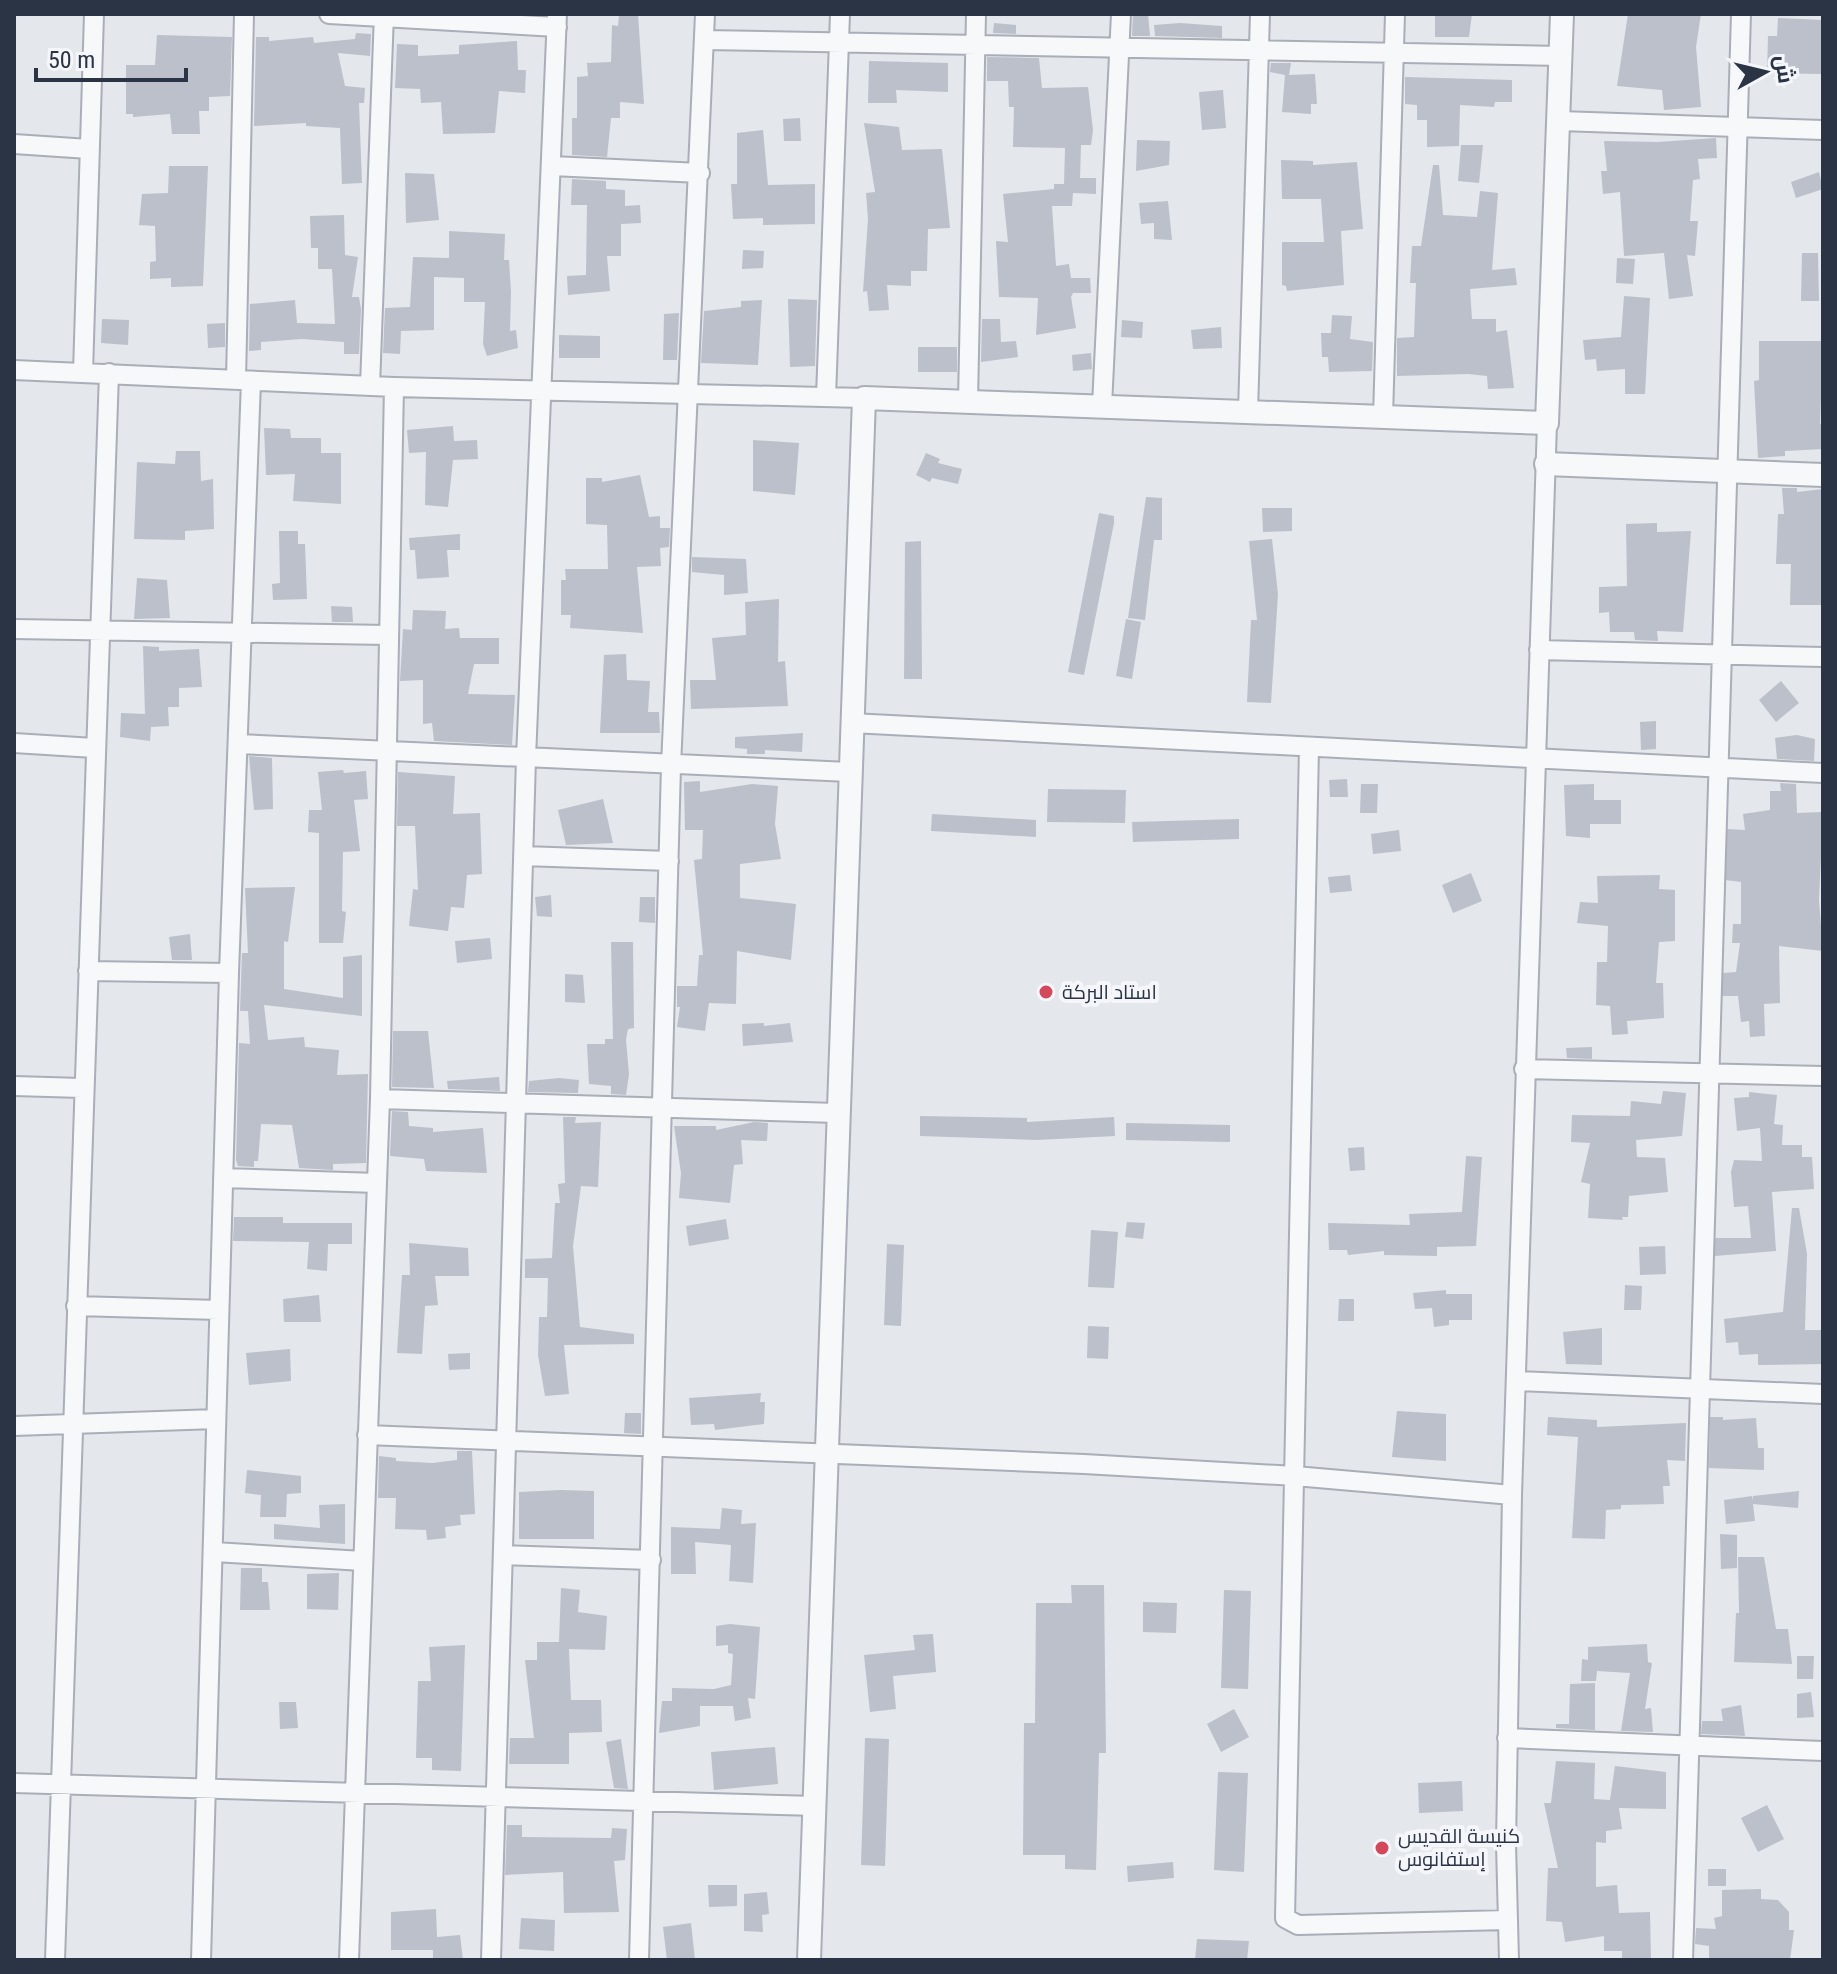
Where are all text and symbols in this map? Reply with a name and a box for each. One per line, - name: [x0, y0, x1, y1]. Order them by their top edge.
- scale bar: [36, 32, 186, 82]
- north arrow: [1725, 32, 1805, 112]
- text: 50 m: [48, 46, 95, 74]
- text: ش: [1769, 54, 1799, 85]
- place label: استاد البركة: [1062, 980, 1157, 1004]
- marker: استاد البركة: [1037, 983, 1055, 1001]
- place label: كنيسة القديس إستفانوس: [1398, 1824, 1520, 1872]
- marker: كنيسة القديس إستفانوس: [1373, 1839, 1391, 1857]

